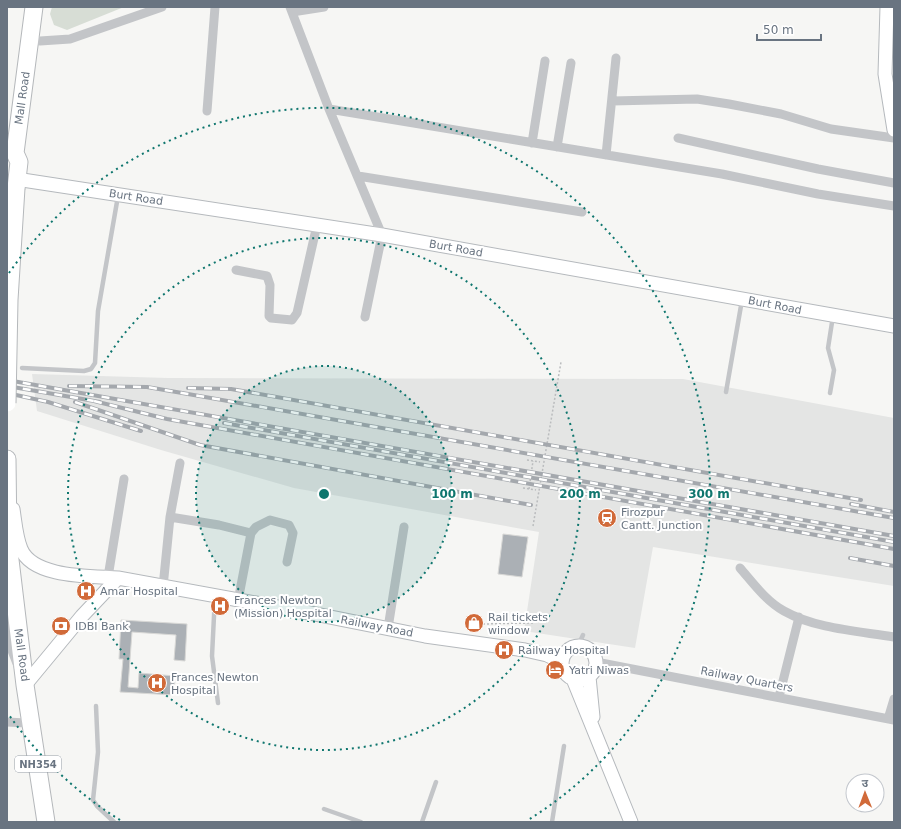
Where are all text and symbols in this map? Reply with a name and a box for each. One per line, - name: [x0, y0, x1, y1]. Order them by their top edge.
- scale bar: [757, 16, 821, 42]
- text: 50 m: [763, 23, 794, 37]
- street label: Mall Road: [12, 71, 33, 125]
- street label: Burt Road: [108, 187, 164, 208]
- street label: Burt Road: [428, 237, 484, 260]
- street label: Burt Road: [747, 294, 803, 317]
- centre of rings: [317, 487, 331, 501]
- text: 100 m: [431, 487, 473, 501]
- text: 200 m: [559, 487, 601, 501]
- text: 300 m: [688, 487, 730, 501]
- place label: Firozpur Cantt. Junction: [621, 506, 702, 532]
- station icon: Firozpur Cantt. Junction: [596, 507, 618, 529]
- hospital icon: Amar Hospital: [75, 580, 97, 602]
- place label: Amar Hospital: [100, 585, 178, 598]
- place label: Frances Newton (Mission) Hospital: [234, 594, 332, 620]
- hospital icon: Frances Newton (Mission) Hospital: [209, 595, 231, 617]
- place label: Rail tickets window: [488, 611, 548, 637]
- shop icon: Rail tickets window: [463, 612, 485, 634]
- street label: Railway Road: [340, 613, 414, 640]
- bank icon: IDBI Bank: [50, 615, 72, 637]
- place label: IDBI Bank: [75, 620, 129, 633]
- street label: Mall Road: [11, 628, 32, 682]
- hospital icon: Railway Hospital: [493, 639, 515, 661]
- place label: Railway Hospital: [518, 644, 609, 657]
- hotel icon: Yatri Niwas: [544, 659, 566, 681]
- place label: Yatri Niwas: [568, 664, 629, 677]
- street label: Railway Quarters: [699, 664, 795, 695]
- place label: Frances Newton Hospital: [171, 671, 259, 697]
- hospital icon: Frances Newton Hospital: [146, 672, 168, 694]
- road number: NH354: [15, 756, 61, 772]
- north arrow: [845, 773, 885, 813]
- text: उ: [862, 777, 869, 790]

